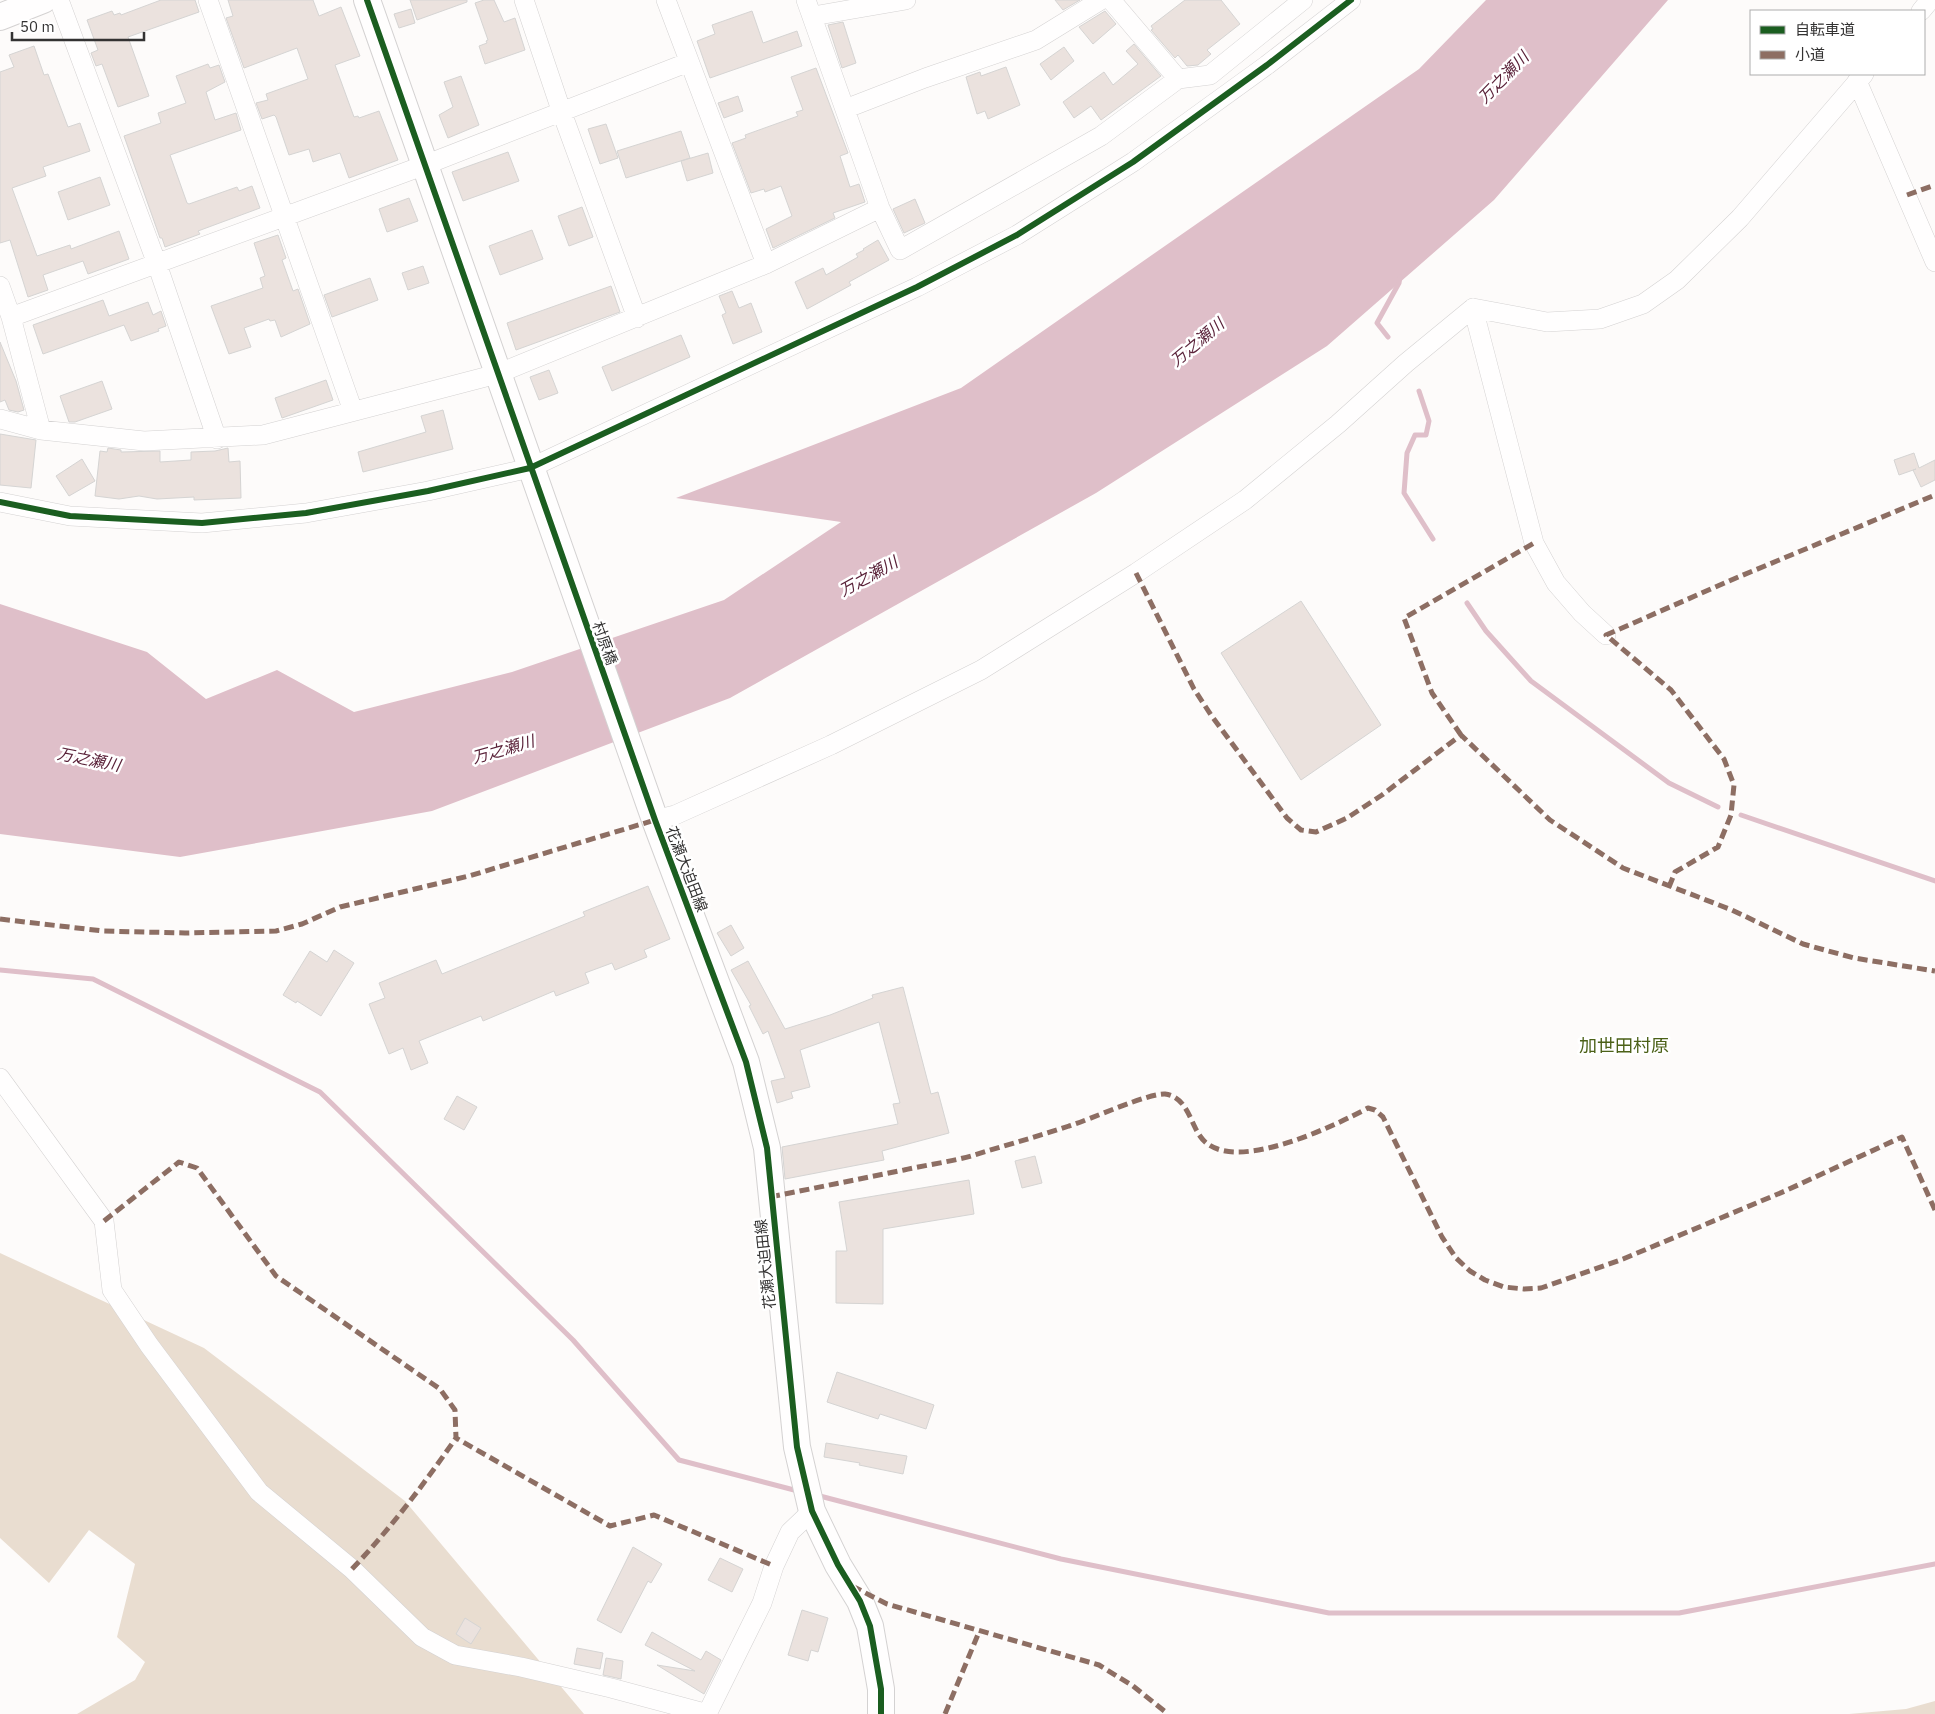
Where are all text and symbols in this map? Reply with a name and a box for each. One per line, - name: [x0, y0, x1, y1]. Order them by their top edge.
- scale bar: [12, 10, 145, 42]
- legend: [1750, 10, 1925, 75]
- text: 50 m: [20, 17, 55, 36]
- text: 自転車道: [1795, 20, 1855, 39]
- text: 小道: [1795, 45, 1825, 64]
- water label: 万之瀬川: [1474, 46, 1534, 107]
- water label: 万之瀬川: [1166, 312, 1229, 370]
- water label: 万之瀬川: [835, 551, 903, 600]
- street label: 村原橋: [588, 619, 622, 667]
- water label: 万之瀬川: [469, 730, 538, 767]
- water label: 万之瀬川: [56, 743, 124, 775]
- street label: 花瀬大迫田線: [662, 824, 712, 914]
- district label: 加世田村原: [1579, 1034, 1669, 1057]
- street label: 花瀬大迫田線: [751, 1218, 779, 1310]

